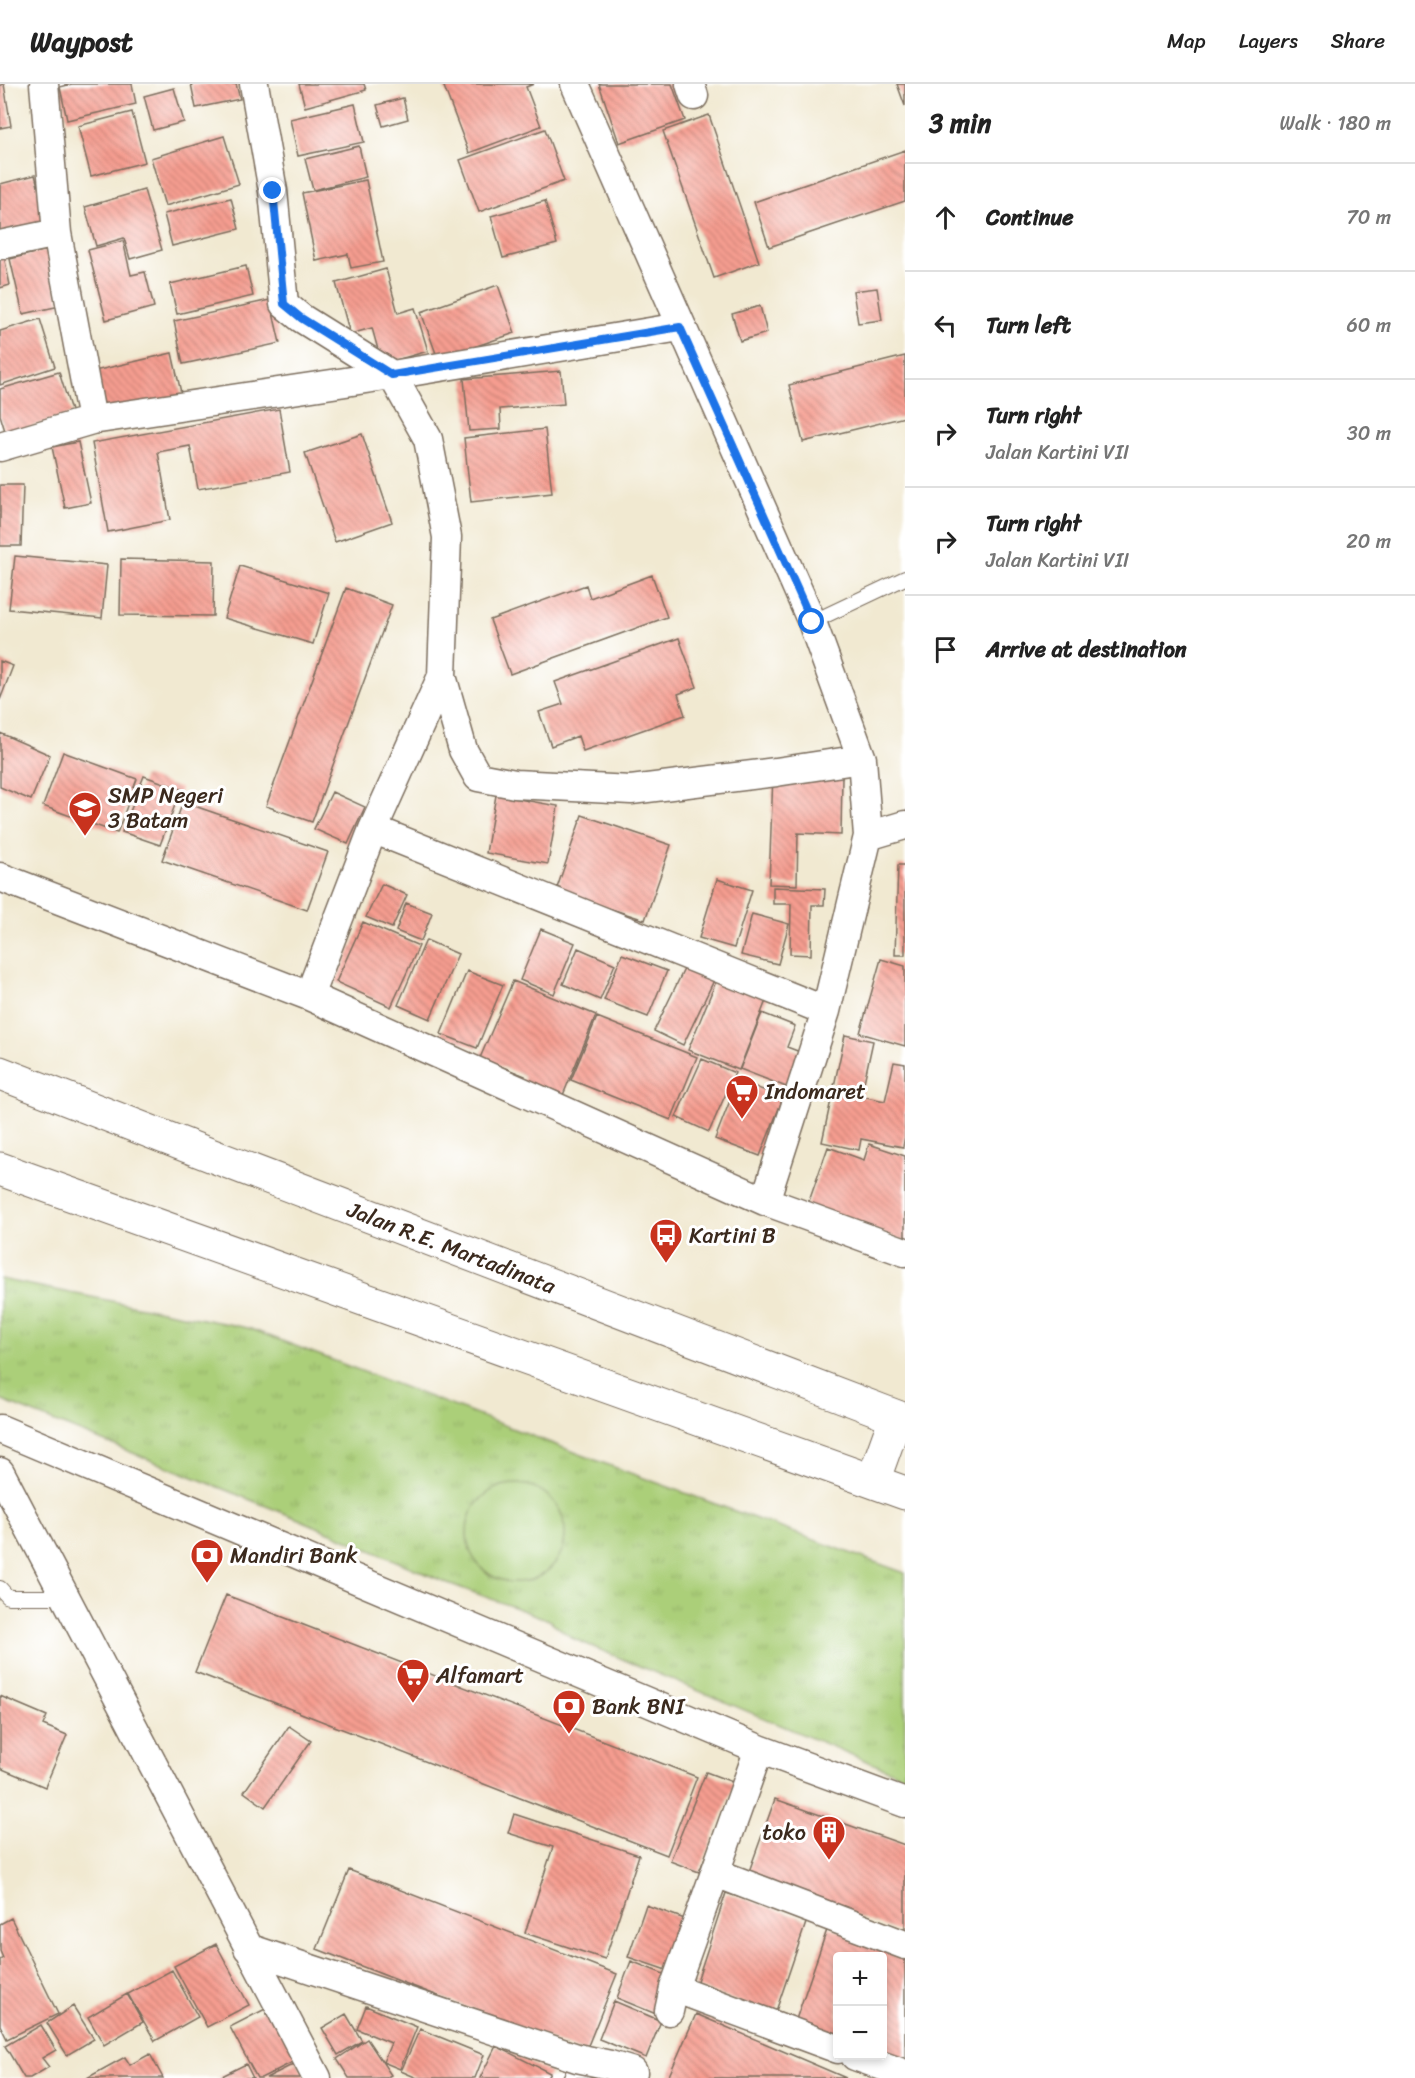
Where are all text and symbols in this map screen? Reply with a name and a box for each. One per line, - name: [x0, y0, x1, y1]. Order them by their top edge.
- text: Waypost: [30, 17, 133, 66]
- text: Map: [1167, 22, 1206, 60]
- text: Layers: [1239, 22, 1298, 60]
- text: Share: [1331, 22, 1385, 60]
- text: 3 min: [929, 100, 991, 146]
- text: Walk · 180 m: [1280, 106, 1391, 141]
- route end: [259, 177, 285, 203]
- text: Continue: [986, 198, 1074, 237]
- text: 70 m: [1346, 200, 1391, 235]
- icon: ahead: [929, 201, 962, 234]
- text: Turn left: [986, 306, 1071, 345]
- text: 60 m: [1346, 308, 1391, 343]
- icon: left: [929, 309, 962, 342]
- text: Turn right: [986, 396, 1081, 435]
- text: 30 m: [1347, 416, 1391, 451]
- icon: right: [929, 417, 962, 450]
- text: Jalan Kartini VII: [986, 435, 1129, 470]
- text: Turn right: [986, 504, 1081, 543]
- text: 20 m: [1346, 524, 1391, 559]
- icon: right: [929, 525, 962, 558]
- text: Jalan Kartini VII: [986, 543, 1129, 578]
- route start: [798, 608, 824, 634]
- text: Arrive at destination: [986, 630, 1187, 669]
- icon: arrive: [929, 633, 962, 666]
- place label: SMP Negeri 3 Batam: [108, 776, 224, 840]
- school or university icon: SMP Negeri 3 Batam: [67, 790, 103, 837]
- place label: Indomaret: [764, 1072, 866, 1111]
- supermarket icon: Indomaret: [724, 1073, 760, 1120]
- street label: Jalan R.E. Martadinata: [340, 1190, 562, 1305]
- place label: Kartini B: [689, 1216, 776, 1255]
- bus stop icon: Kartini B: [648, 1217, 684, 1264]
- place label: Mandiri Bank: [230, 1536, 358, 1575]
- bank icon: Mandiri Bank: [189, 1537, 225, 1584]
- place label: Alfamart: [435, 1656, 524, 1695]
- supermarket icon: Alfamart: [395, 1657, 431, 1704]
- place label: Bank BNI: [592, 1687, 686, 1726]
- bank icon: Bank BNI: [551, 1688, 587, 1735]
- place label: toko: [762, 1813, 806, 1852]
- building icon: toko: [811, 1814, 847, 1861]
- map controls: [833, 1952, 887, 2060]
- button: +: [833, 1952, 887, 2006]
- button: −: [833, 2006, 887, 2060]

